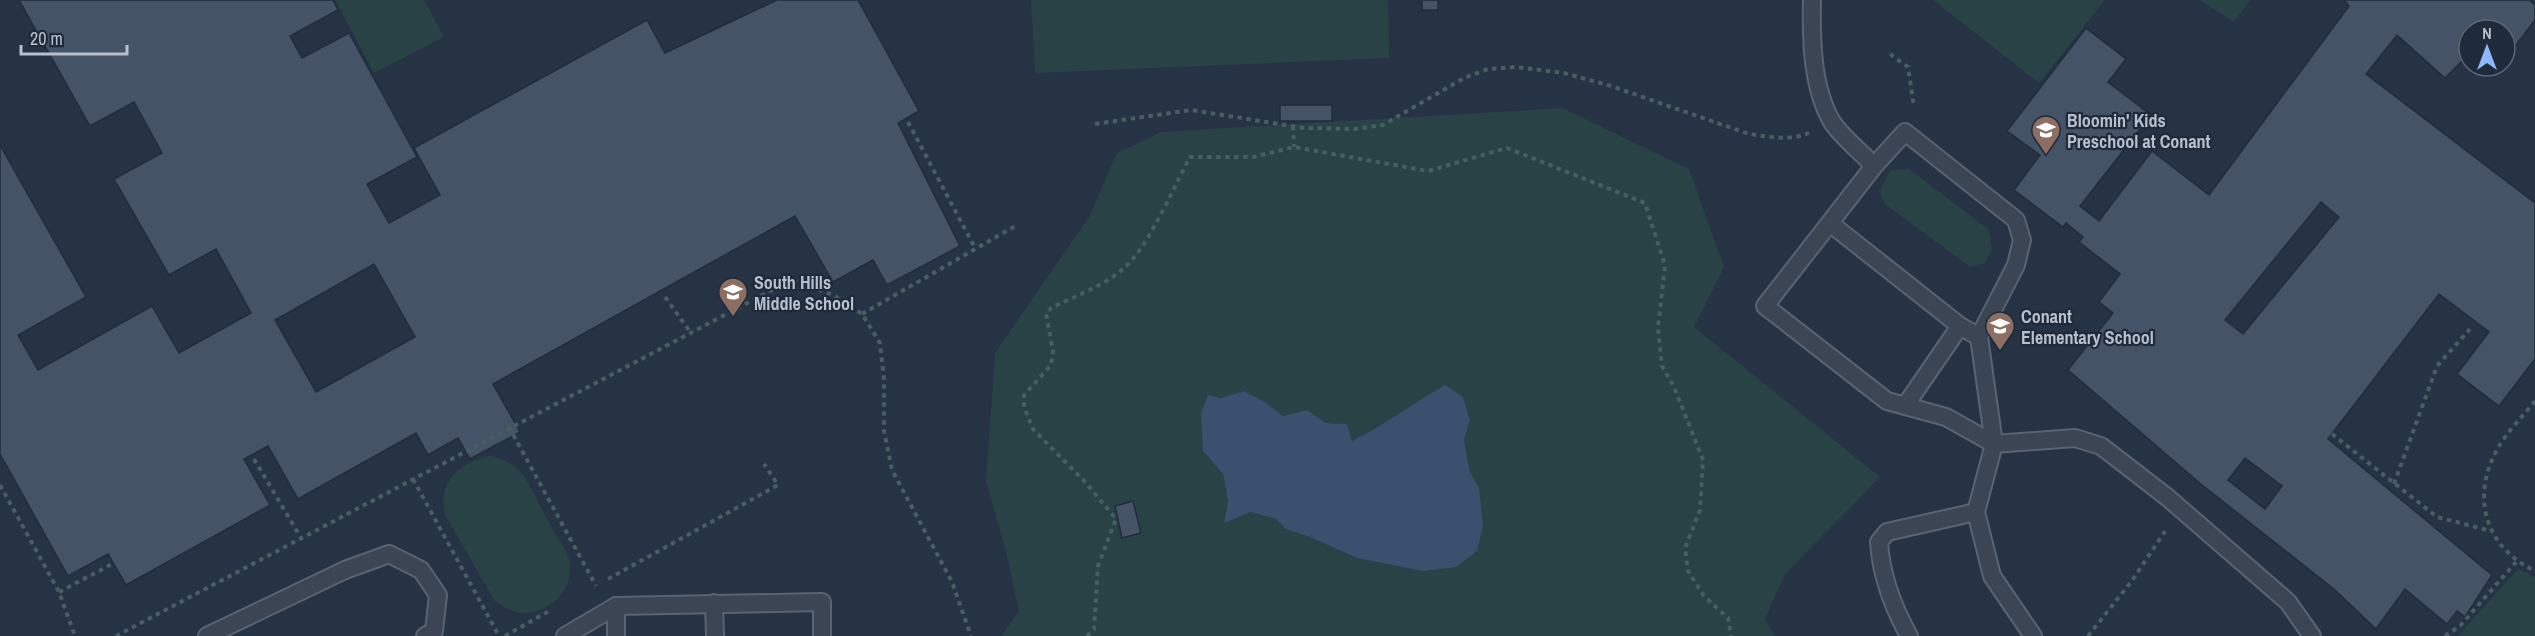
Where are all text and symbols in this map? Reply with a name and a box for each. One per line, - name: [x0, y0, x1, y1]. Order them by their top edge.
- scale bar: [21, 18, 128, 56]
- north arrow: [2457, 18, 2517, 78]
- text: N: [2482, 22, 2492, 44]
- text: 20 m: [30, 26, 63, 51]
- place label: Bloomin' Kids Preschool at Conant: [2067, 108, 2211, 154]
- school or university icon: Bloomin' Kids Preschool at Conant: [2030, 114, 2062, 156]
- place label: South Hills Middle School: [754, 270, 854, 316]
- school or university icon: South Hills Middle School: [717, 276, 749, 318]
- place label: Conant Elementary School: [2021, 304, 2154, 350]
- school or university icon: Conant Elementary School: [1984, 310, 2016, 352]

